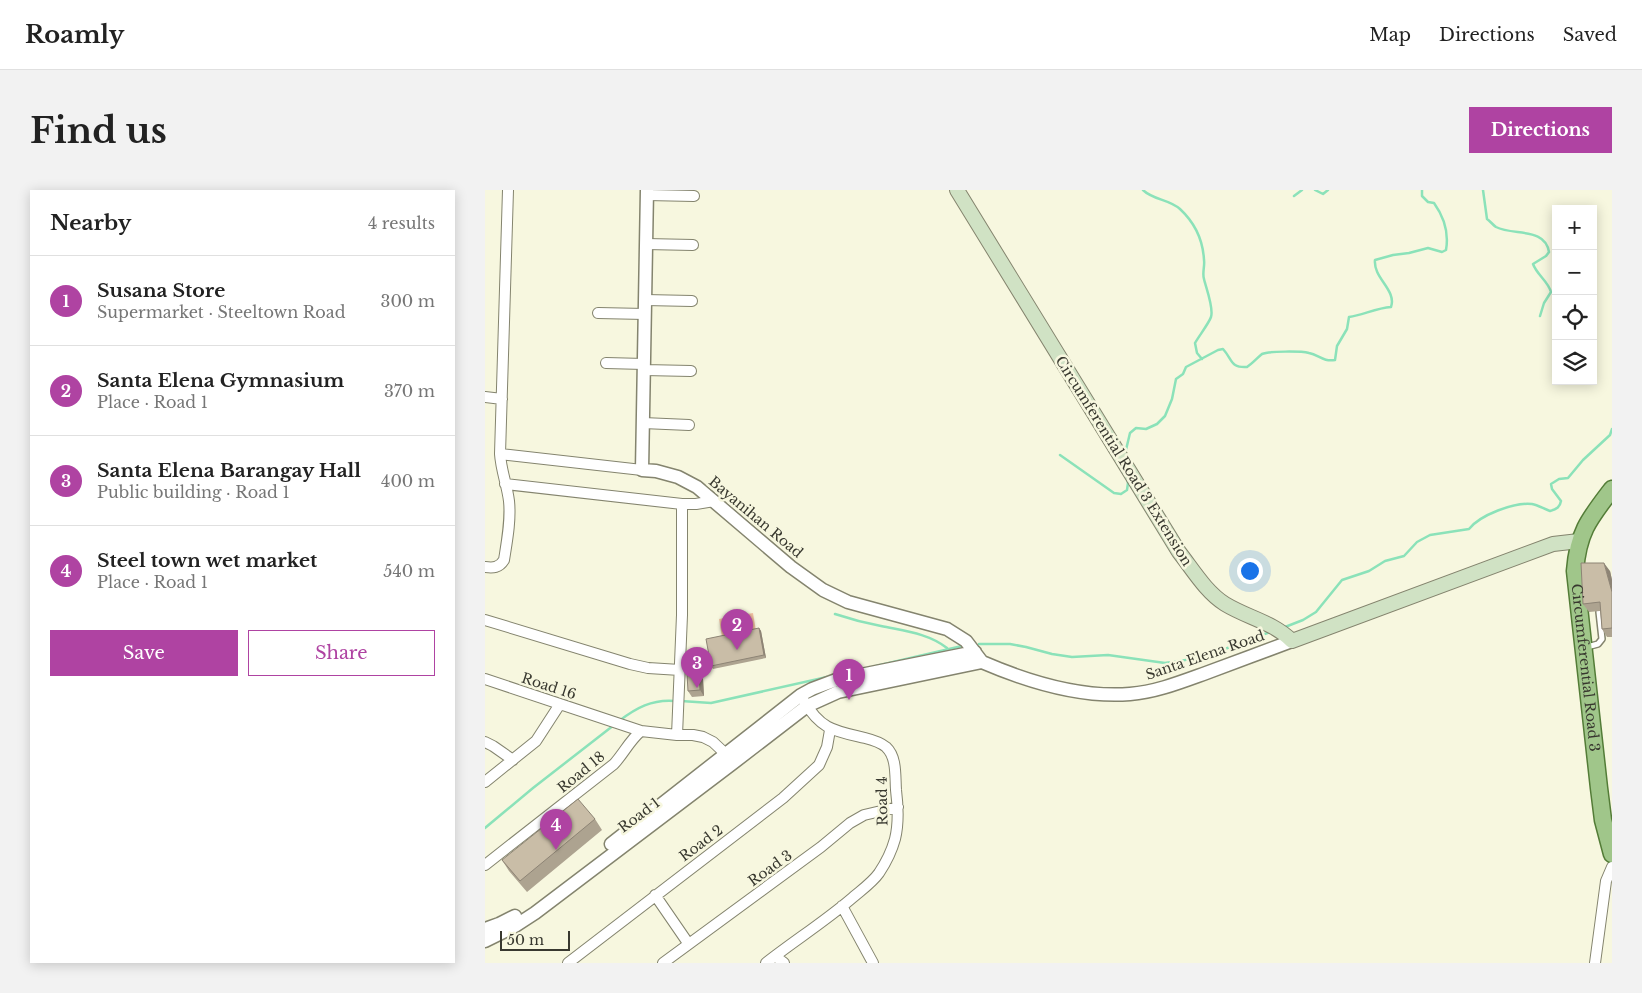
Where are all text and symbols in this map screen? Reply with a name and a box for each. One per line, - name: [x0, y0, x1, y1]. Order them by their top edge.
- text: Roamly: [25, 20, 124, 49]
- text: Map: [1369, 24, 1411, 46]
- text: Directions: [1439, 24, 1535, 46]
- text: Saved: [1563, 24, 1617, 46]
- button: Directions: [1469, 107, 1612, 153]
- text: Find us: [30, 109, 167, 152]
- map controls: [1552, 205, 1597, 385]
- button: +: [1552, 205, 1597, 250]
- text: Nearby: [50, 210, 131, 236]
- text: 4 results: [368, 213, 435, 233]
- button: −: [1552, 250, 1597, 295]
- text: Susana Store: [97, 279, 225, 302]
- text: 1: [63, 291, 69, 311]
- text: 300 m: [381, 291, 435, 311]
- button: locate: [1552, 295, 1597, 340]
- text: Supermarket · Steeltown Road: [97, 302, 345, 322]
- button: layers: [1552, 340, 1597, 385]
- street label: Circumferential Road 3 Extension: [1052, 353, 1197, 570]
- text: Santa Elena Gymnasium: [97, 369, 344, 392]
- text: 2: [61, 381, 71, 401]
- text: 370 m: [384, 381, 435, 401]
- text: Place · Road 1: [97, 392, 208, 412]
- text: Santa Elena Barangay Hall: [97, 459, 361, 482]
- text: 3: [61, 471, 71, 491]
- text: 400 m: [381, 471, 435, 491]
- street label: Bayanihan Road: [705, 472, 807, 562]
- text: Public building · Road 1: [97, 482, 290, 502]
- text: Steel town wet market: [97, 549, 317, 572]
- your location: [1237, 558, 1263, 584]
- text: 4: [61, 561, 71, 581]
- text: 540 m: [383, 561, 435, 581]
- text: Place · Road 1: [97, 572, 208, 592]
- street label: Circumferential Road 3: [1567, 583, 1604, 752]
- pin: 2: [721, 609, 753, 650]
- street label: Santa Elena Road: [1143, 626, 1267, 684]
- button: Save: [50, 630, 238, 676]
- button: Share: [248, 630, 435, 676]
- pin: 3: [681, 647, 713, 688]
- pin: 1: [833, 659, 865, 700]
- street label: Road 16: [519, 669, 579, 703]
- street label: Road 18: [554, 747, 608, 797]
- street label: Road 4: [873, 776, 891, 826]
- street label: Road 1: [615, 794, 663, 836]
- pin: 4: [540, 809, 572, 850]
- street label: Road 2: [676, 821, 726, 865]
- street label: Road 3: [745, 846, 795, 890]
- scale bar: [500, 928, 570, 951]
- text: 50 m: [507, 931, 544, 949]

